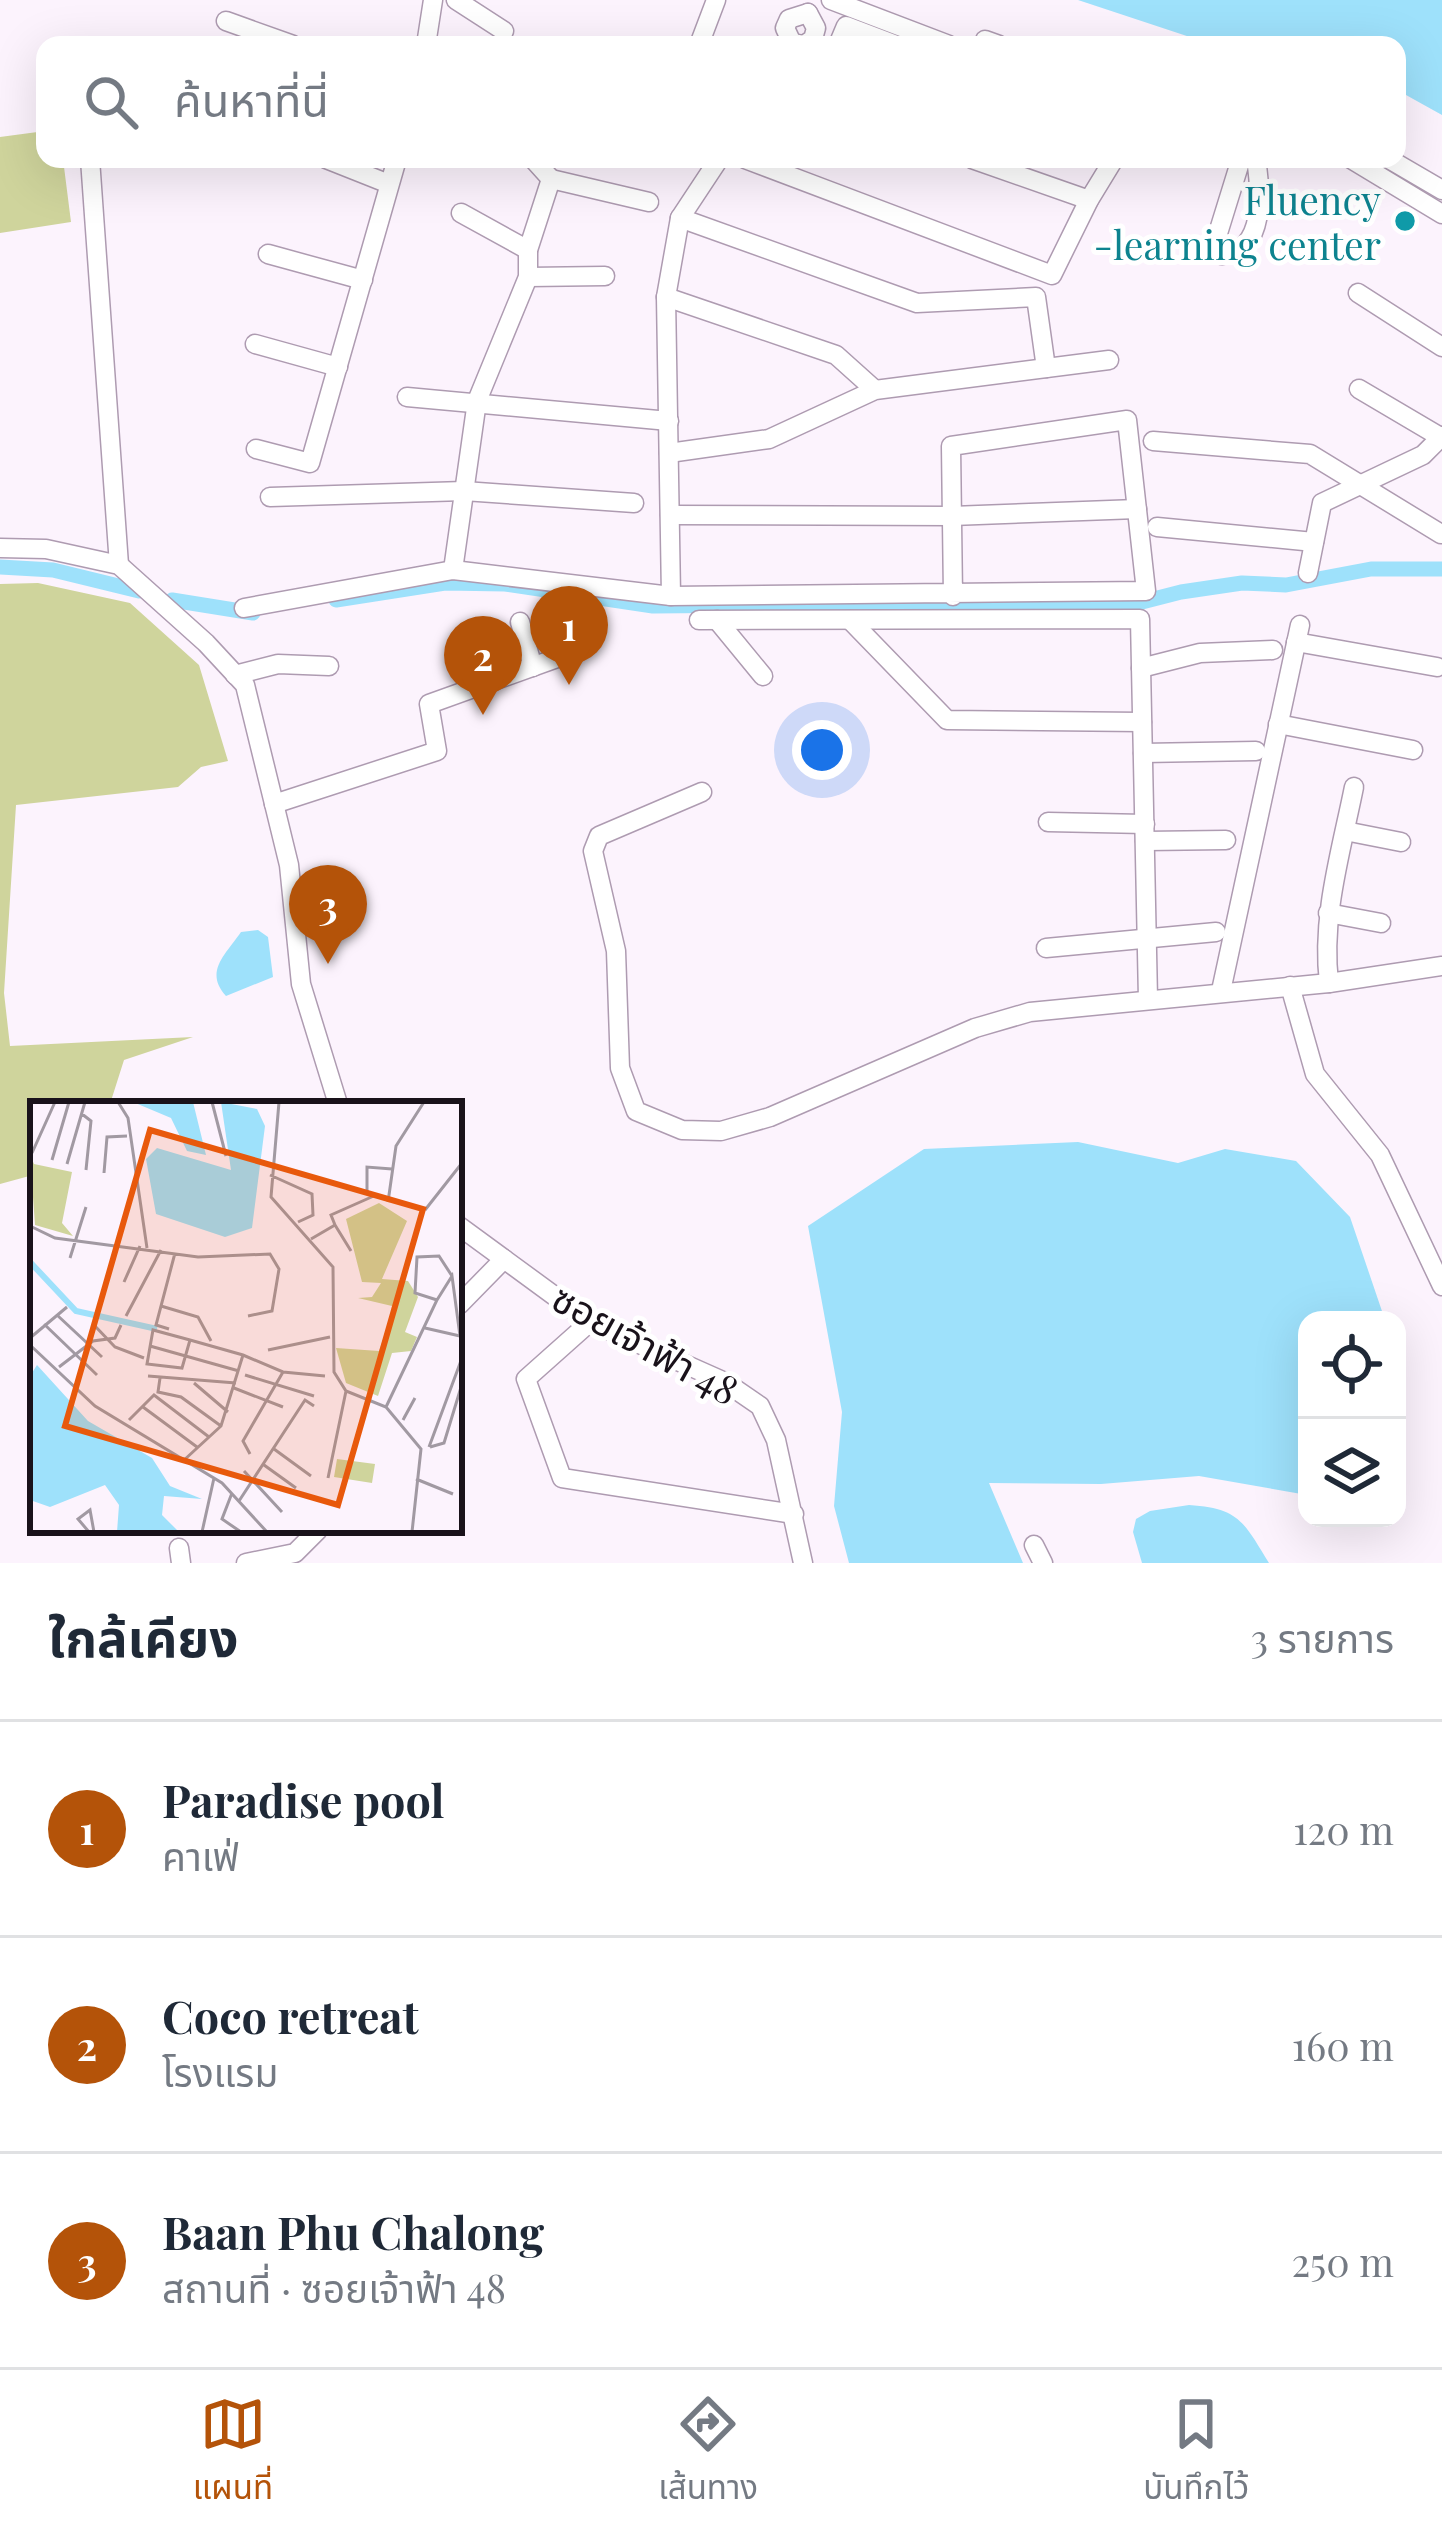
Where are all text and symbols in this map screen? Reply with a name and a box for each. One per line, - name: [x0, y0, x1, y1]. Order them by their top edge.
- search box: [36, 36, 1406, 168]
- text: ค้นหาที่นี่: [174, 68, 329, 128]
- icon: search: [78, 69, 144, 135]
- place label: Fluency -learning center: [1093, 173, 1381, 270]
- marker: Fluency -learning center: [1392, 208, 1418, 234]
- pin: 1: [530, 586, 608, 685]
- pin: 2: [444, 616, 522, 715]
- your location: [792, 720, 852, 780]
- pin: 3: [289, 865, 367, 964]
- inset map: [30, 1101, 462, 1533]
- street label: ซอยเจ้าฟ้า 48: [544, 1271, 748, 1415]
- map controls: [1298, 1311, 1406, 1527]
- button: locate: [1298, 1311, 1406, 1419]
- button: layers: [1298, 1419, 1406, 1527]
- text: ใกล้เคียง: [48, 1602, 238, 1670]
- text: 3 รายการ: [1250, 1611, 1394, 1663]
- text: Paradise pool: [162, 1769, 444, 1829]
- text: 1: [80, 1803, 94, 1855]
- text: 120 m: [1293, 1803, 1394, 1855]
- text: คาเฟ่: [162, 1829, 239, 1881]
- text: Coco retreat: [162, 1985, 419, 2045]
- text: 2: [77, 2019, 97, 2071]
- text: 160 m: [1292, 2019, 1394, 2071]
- text: โรงแรม: [162, 2045, 278, 2097]
- text: Baan Phu Chalong: [162, 2201, 544, 2261]
- text: 3: [77, 2235, 97, 2287]
- text: 250 m: [1291, 2235, 1394, 2287]
- text: สถานที่ · ซอยเจ้าฟ้า 48: [162, 2261, 506, 2313]
- tab: แผนที่: [193, 2391, 273, 2514]
- tab: เส้นทาง: [658, 2391, 758, 2514]
- tab: บันทึกไว้: [1143, 2391, 1249, 2514]

